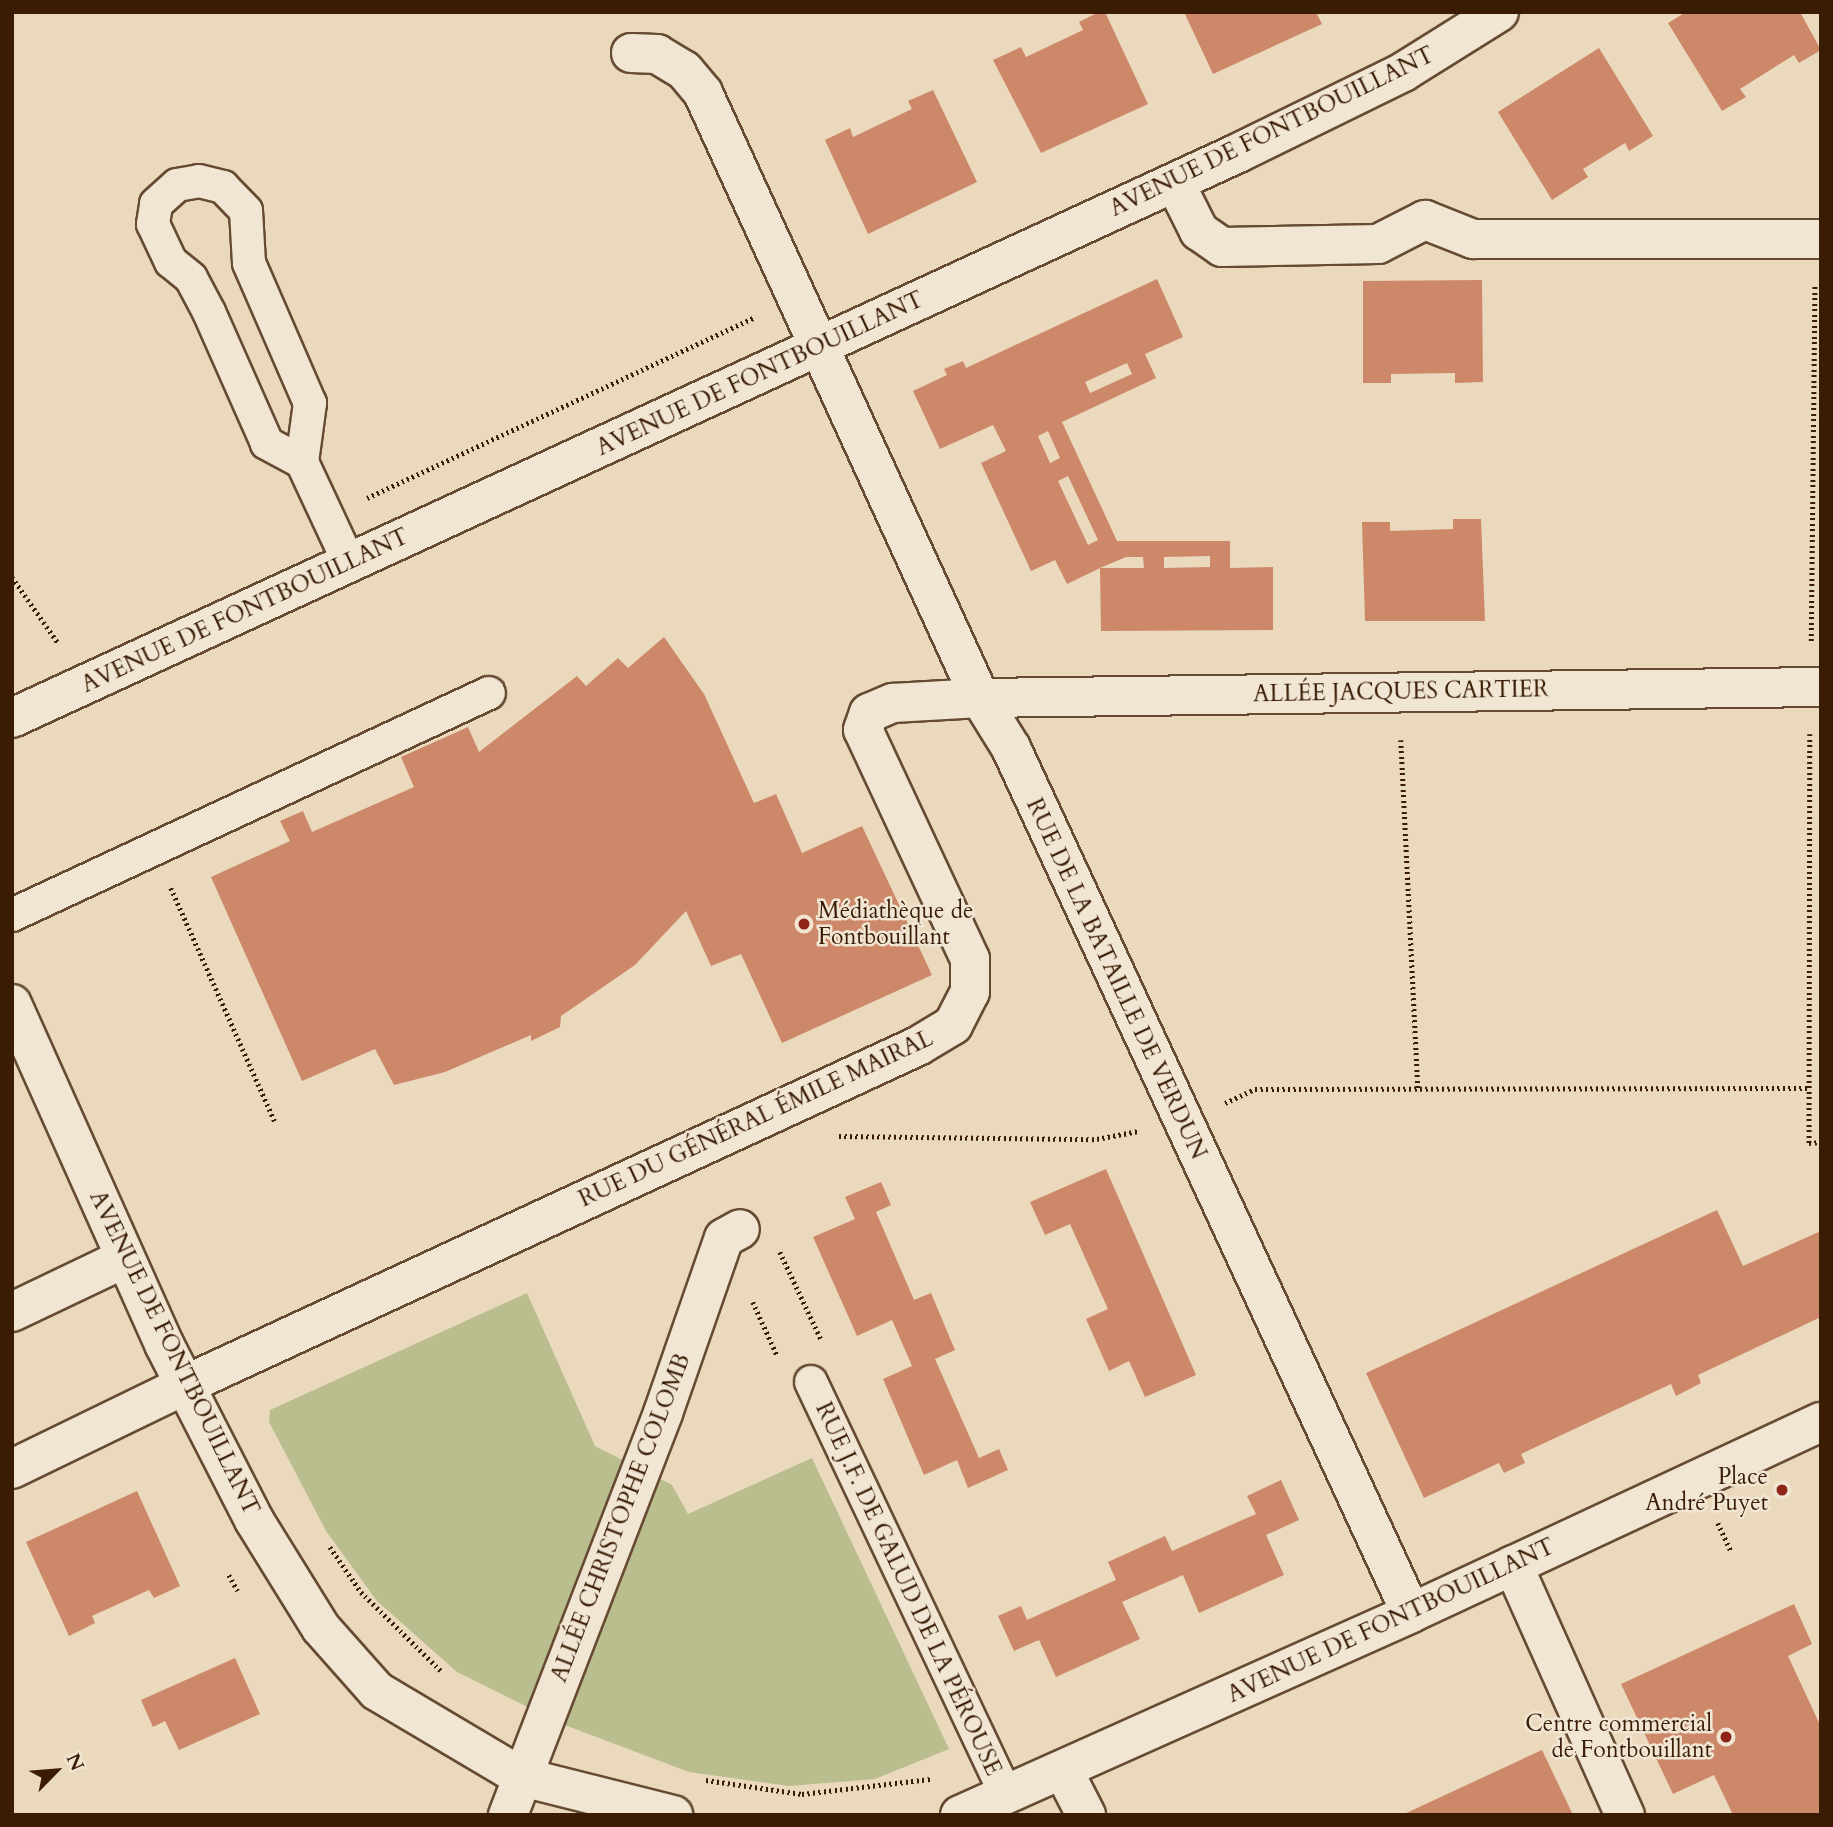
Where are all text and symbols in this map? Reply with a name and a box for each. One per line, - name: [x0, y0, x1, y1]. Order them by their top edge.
- street label: AVENUE DE FONTBOUILLANT: [1105, 41, 1439, 223]
- street label: AVENUE DE FONTBOUILLANT: [592, 286, 928, 462]
- street label: AVENUE DE FONTBOUILLANT: [77, 523, 413, 699]
- street label: ALLÉE JACQUES CARTIER: [1253, 676, 1549, 708]
- street label: RUE DE LA BATAILLE DE VERDUN: [1020, 794, 1212, 1164]
- place label: Médiathèque de Fontbouillant: [818, 897, 973, 951]
- marker: Médiathèque de Fontbouillant: [796, 916, 812, 932]
- street label: RUE DU GÉNÉRAL ÉMILE MAIRAL: [575, 1025, 937, 1213]
- street label: AVENUE DE FONTBOUILLANT: [83, 1186, 265, 1520]
- street label: ALLÉE CHRISTOPHE COLOMB: [546, 1350, 696, 1686]
- street label: RUE J.F. DE GALUD DE LA PÉROUSE: [809, 1398, 1007, 1780]
- place label: Place André Puyet: [1645, 1463, 1768, 1517]
- marker: Place André Puyet: [1774, 1482, 1790, 1498]
- street label: AVENUE DE FONTBOUILLANT: [1223, 1533, 1559, 1709]
- place label: Centre commercial de Fontbouillant: [1525, 1710, 1712, 1764]
- marker: Centre commercial de Fontbouillant: [1718, 1729, 1734, 1745]
- north arrow: [21, 1736, 91, 1806]
- text: N: [60, 1749, 90, 1775]

